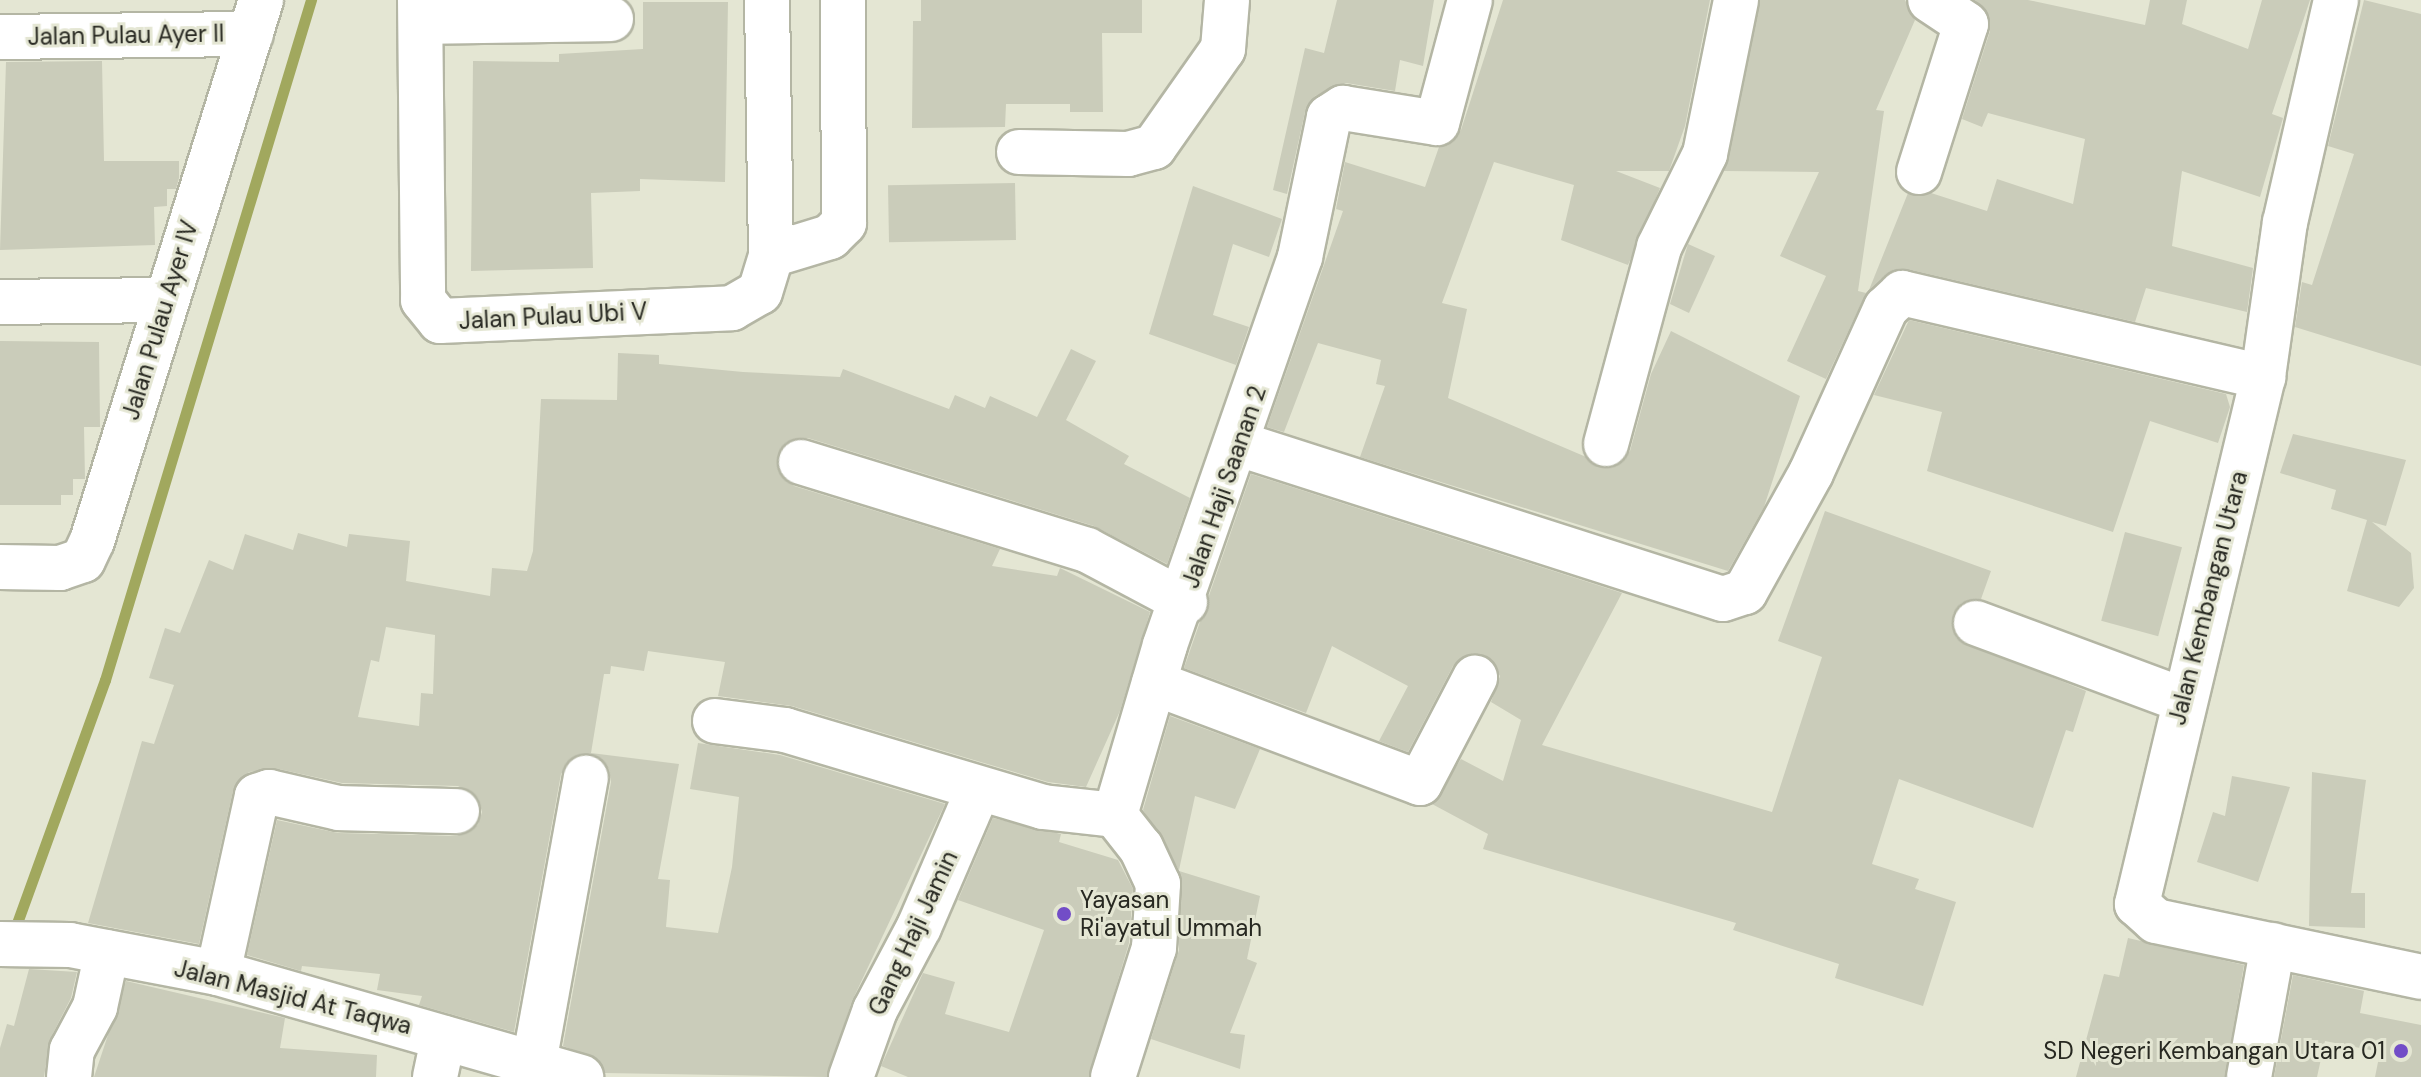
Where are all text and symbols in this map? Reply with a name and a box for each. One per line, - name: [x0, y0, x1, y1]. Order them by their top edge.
- street label: Jalan Pulau Ayer II: [27, 19, 225, 51]
- street label: Jalan Pulau Ayer IV: [116, 217, 204, 423]
- street label: Jalan Pulau Ubi V: [458, 297, 648, 335]
- street label: Jalan Haji Saanan 2: [1176, 382, 1272, 592]
- street label: Jalan Kembangan Utara: [2163, 468, 2253, 728]
- street label: Gang Haji Jamin: [862, 846, 964, 1020]
- place label: Yayasan Ri'ayatul Ummah: [1080, 886, 1262, 942]
- marker: Yayasan Ri'ayatul Ummah: [1055, 905, 1073, 923]
- street label: Jalan Masjid At Taqwa: [171, 954, 415, 1040]
- place label: SD Negeri Kembangan Utara 01: [2043, 1037, 2385, 1065]
- marker: SD Negeri Kembangan Utara 01: [2392, 1042, 2410, 1060]

